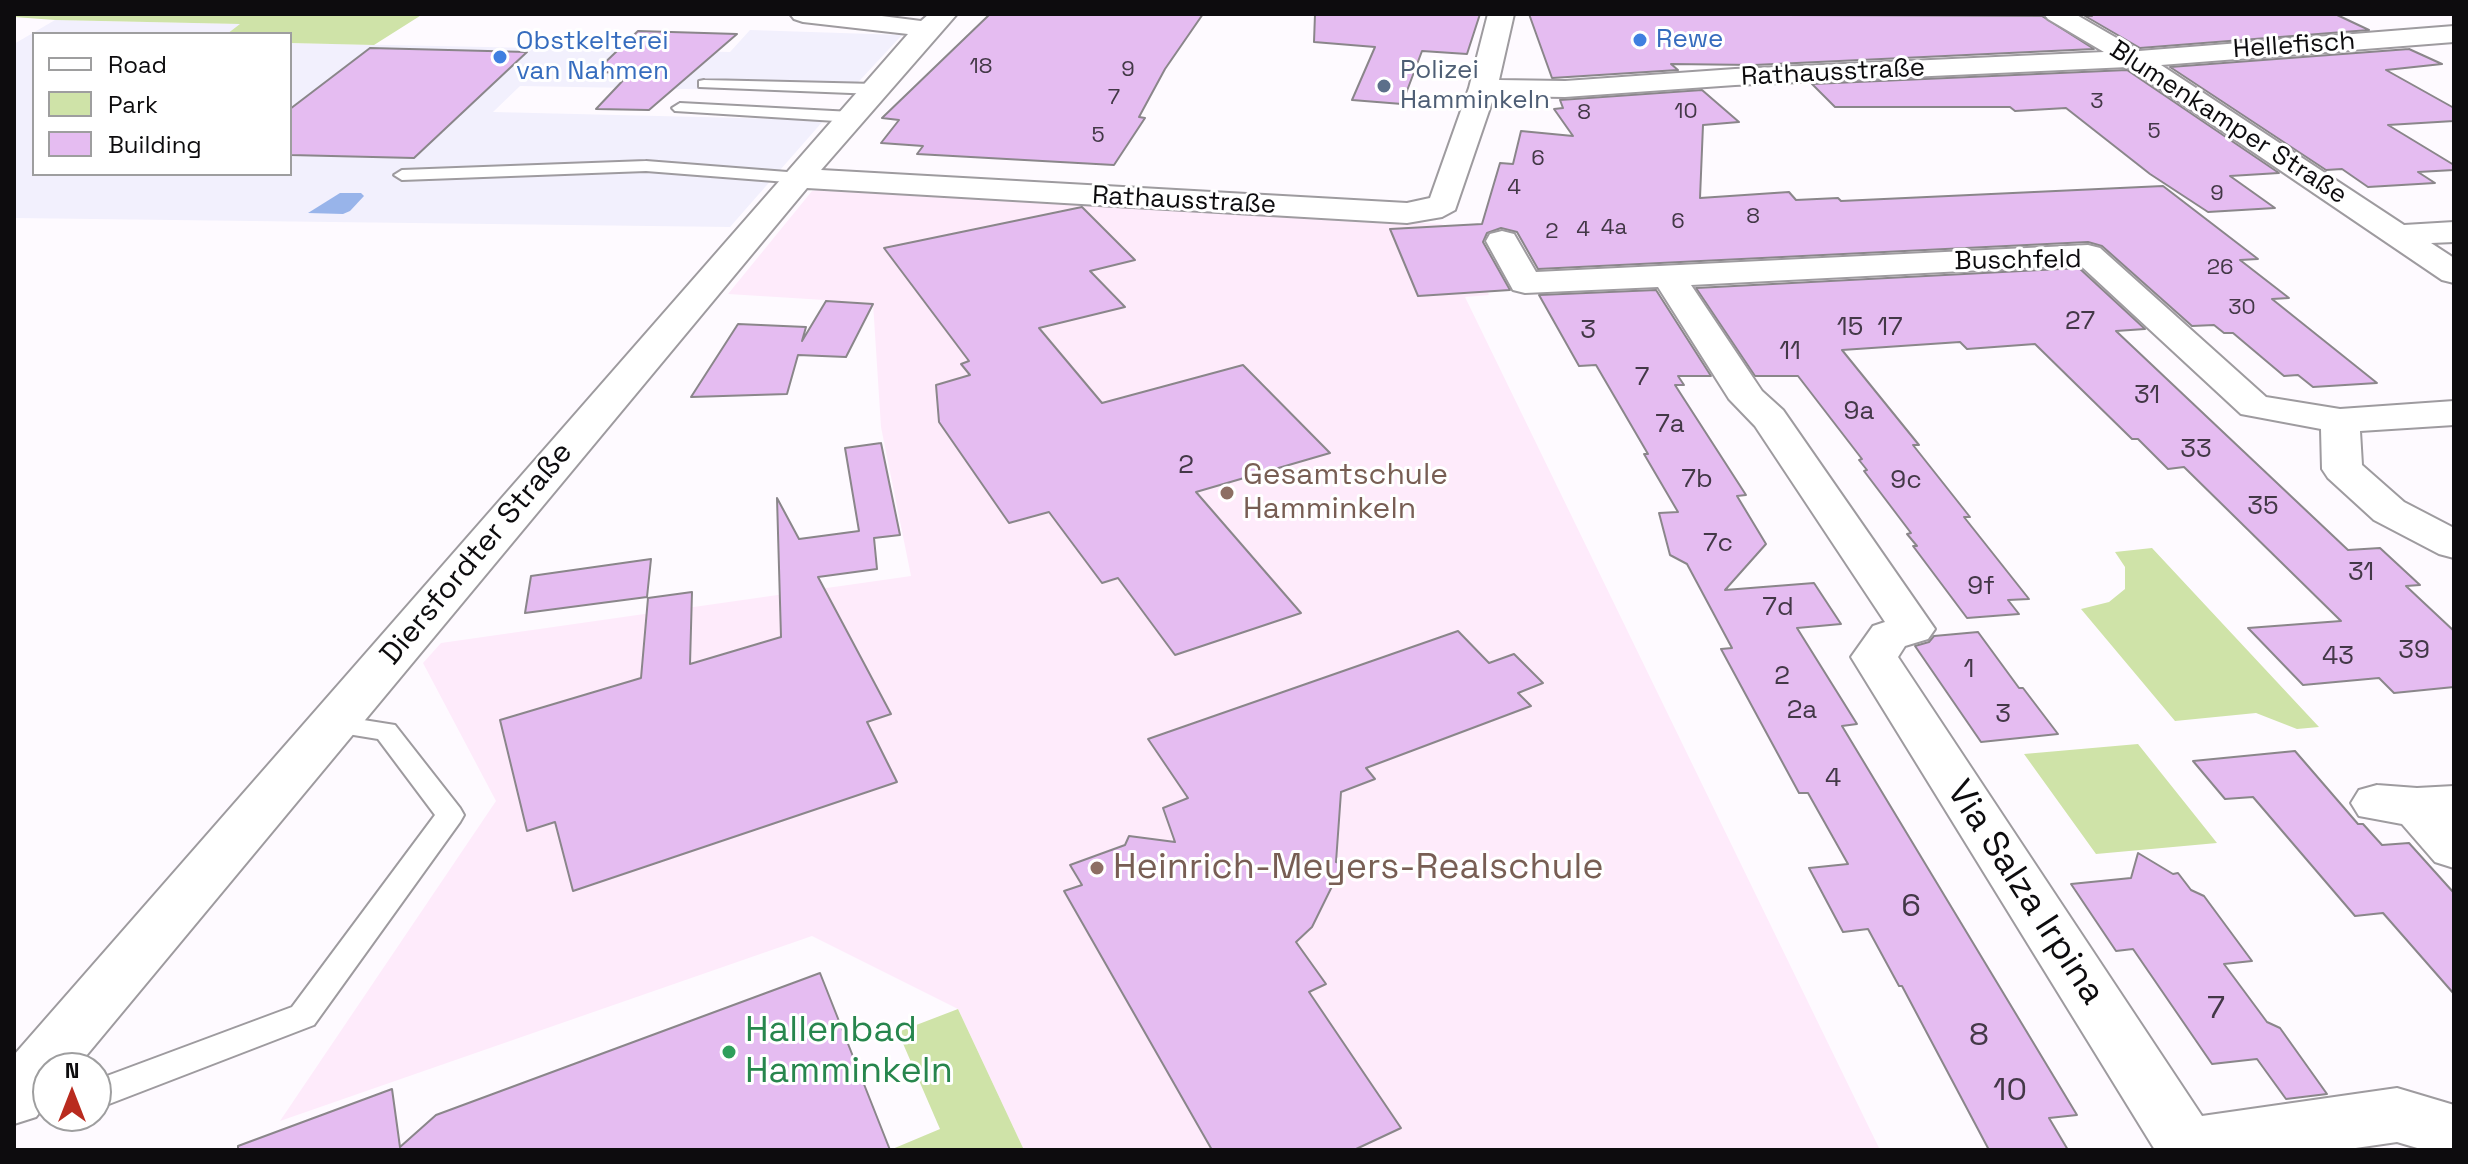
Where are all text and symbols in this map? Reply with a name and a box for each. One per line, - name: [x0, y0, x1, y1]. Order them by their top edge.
- place label: Rewe: [1656, 24, 1724, 56]
- place label: Obstkelterei van Nahmen: [516, 26, 669, 88]
- street label: Hellefisch: [2232, 26, 2356, 66]
- marker: Rewe: [1631, 31, 1649, 49]
- legend: [32, 32, 292, 176]
- street label: Blumenkamper Straße: [2103, 35, 2353, 211]
- marker: Obstkelterei van Nahmen: [491, 48, 509, 66]
- text: Road: [108, 49, 167, 80]
- street label: Rathausstraße: [1740, 53, 1926, 93]
- house number: 18: [970, 54, 992, 80]
- place label: Polizei Hamminkeln: [1400, 55, 1550, 116]
- house number: 9: [1121, 57, 1135, 83]
- marker: Polizei Hamminkeln: [1375, 77, 1393, 95]
- house number: 7: [1108, 85, 1120, 111]
- text: Park: [108, 89, 158, 120]
- house number: 3: [2090, 89, 2104, 115]
- house number: 10: [1674, 99, 1698, 125]
- house number: 8: [1577, 100, 1591, 126]
- house number: 5: [2147, 119, 2161, 145]
- house number: 5: [1091, 123, 1105, 149]
- text: Building: [108, 129, 202, 160]
- house number: 6: [1531, 146, 1545, 172]
- house number: 4: [1507, 175, 1521, 201]
- street label: Rathausstraße: [1091, 181, 1277, 221]
- house number: 9: [2210, 181, 2224, 207]
- house number: 8: [1746, 204, 1760, 230]
- house number: 6: [1671, 209, 1685, 235]
- house number: 4a: [1601, 215, 1627, 241]
- house number: 4: [1576, 217, 1590, 243]
- house number: 2: [1545, 219, 1559, 245]
- street label: Buschfeld: [1954, 244, 2082, 278]
- house number: 26: [2207, 255, 2233, 281]
- house number: 30: [2228, 295, 2256, 321]
- house number: 27: [2065, 306, 2095, 338]
- house number: 15: [1837, 312, 1863, 344]
- house number: 17: [1877, 312, 1903, 344]
- house number: 3: [1580, 315, 1596, 347]
- house number: 11: [1779, 336, 1801, 368]
- house number: 7: [1635, 362, 1649, 394]
- house number: 31: [2134, 380, 2160, 412]
- house number: 9a: [1844, 396, 1874, 428]
- house number: 7a: [1655, 409, 1685, 441]
- house number: 33: [2180, 434, 2212, 466]
- street label: Diersfordter Straße: [373, 435, 581, 673]
- house number: 2: [1178, 450, 1194, 482]
- place label: Gesamtschule Hamminkeln: [1243, 458, 1448, 528]
- house number: 7b: [1681, 464, 1713, 496]
- house number: 9c: [1890, 465, 1922, 497]
- marker: Gesamtschule Hamminkeln: [1218, 484, 1236, 502]
- house number: 35: [2247, 491, 2279, 523]
- house number: 7c: [1703, 528, 1733, 560]
- house number: 31: [2348, 557, 2374, 589]
- house number: 9f: [1967, 571, 1995, 603]
- house number: 7d: [1762, 592, 1794, 624]
- house number: 39: [2398, 635, 2430, 667]
- house number: 43: [2322, 641, 2354, 673]
- house number: 1: [1964, 654, 1974, 686]
- house number: 2: [1774, 661, 1790, 693]
- house number: 2a: [1787, 695, 1817, 727]
- house number: 3: [1995, 699, 2011, 731]
- house number: 4: [1825, 763, 1841, 795]
- street label: Via Salza Irpina: [1937, 773, 2113, 1013]
- place label: Heinrich-Meyers-Realschule: [1113, 846, 1604, 890]
- marker: Heinrich-Meyers-Realschule: [1088, 859, 1106, 877]
- house number: 6: [1901, 888, 1921, 926]
- house number: 7: [2207, 990, 2225, 1028]
- place label: Hallenbad Hamminkeln: [745, 1009, 953, 1094]
- house number: 8: [1969, 1017, 1989, 1055]
- marker: Hallenbad Hamminkeln: [720, 1043, 738, 1061]
- north arrow: [32, 1052, 112, 1132]
- text: N: [65, 1056, 79, 1084]
- house number: 10: [1993, 1072, 2027, 1110]

